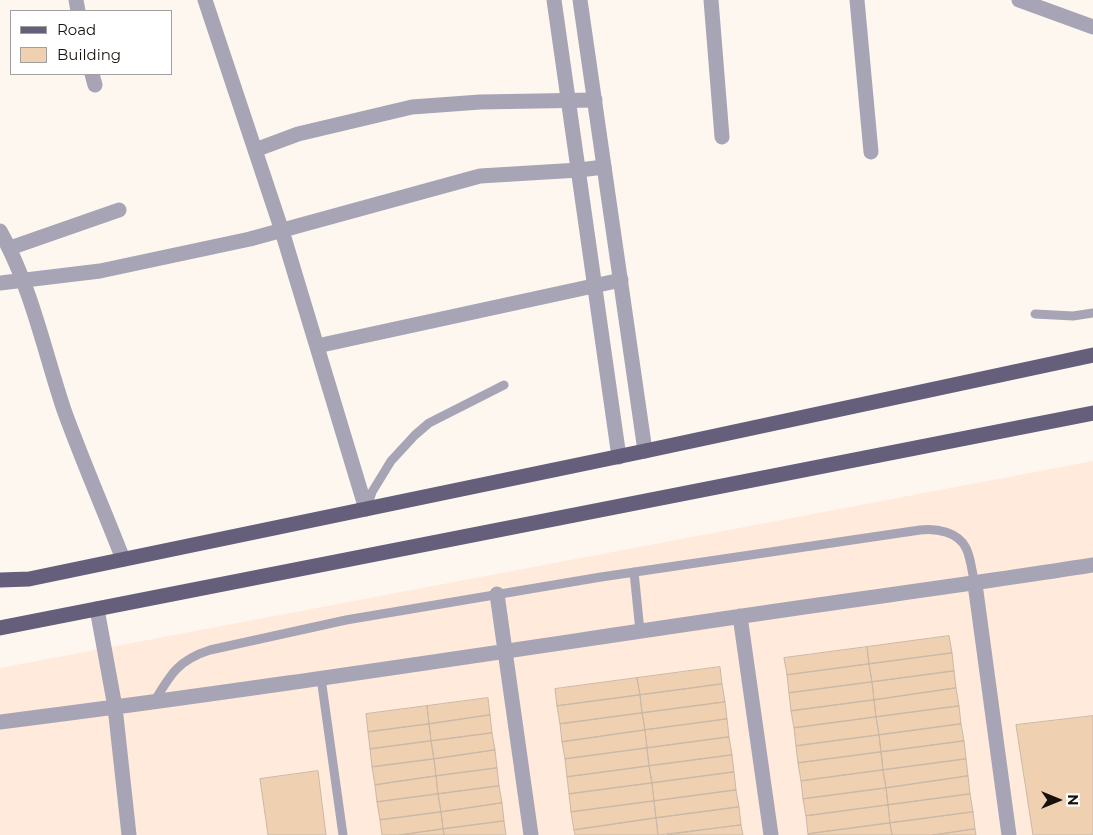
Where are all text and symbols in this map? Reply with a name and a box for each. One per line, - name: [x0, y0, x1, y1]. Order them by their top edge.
- legend: [10, 10, 172, 75]
- text: Road: [57, 20, 96, 39]
- text: Building: [57, 45, 121, 64]
- north arrow: [1033, 775, 1083, 825]
- text: N: [1064, 794, 1082, 806]

